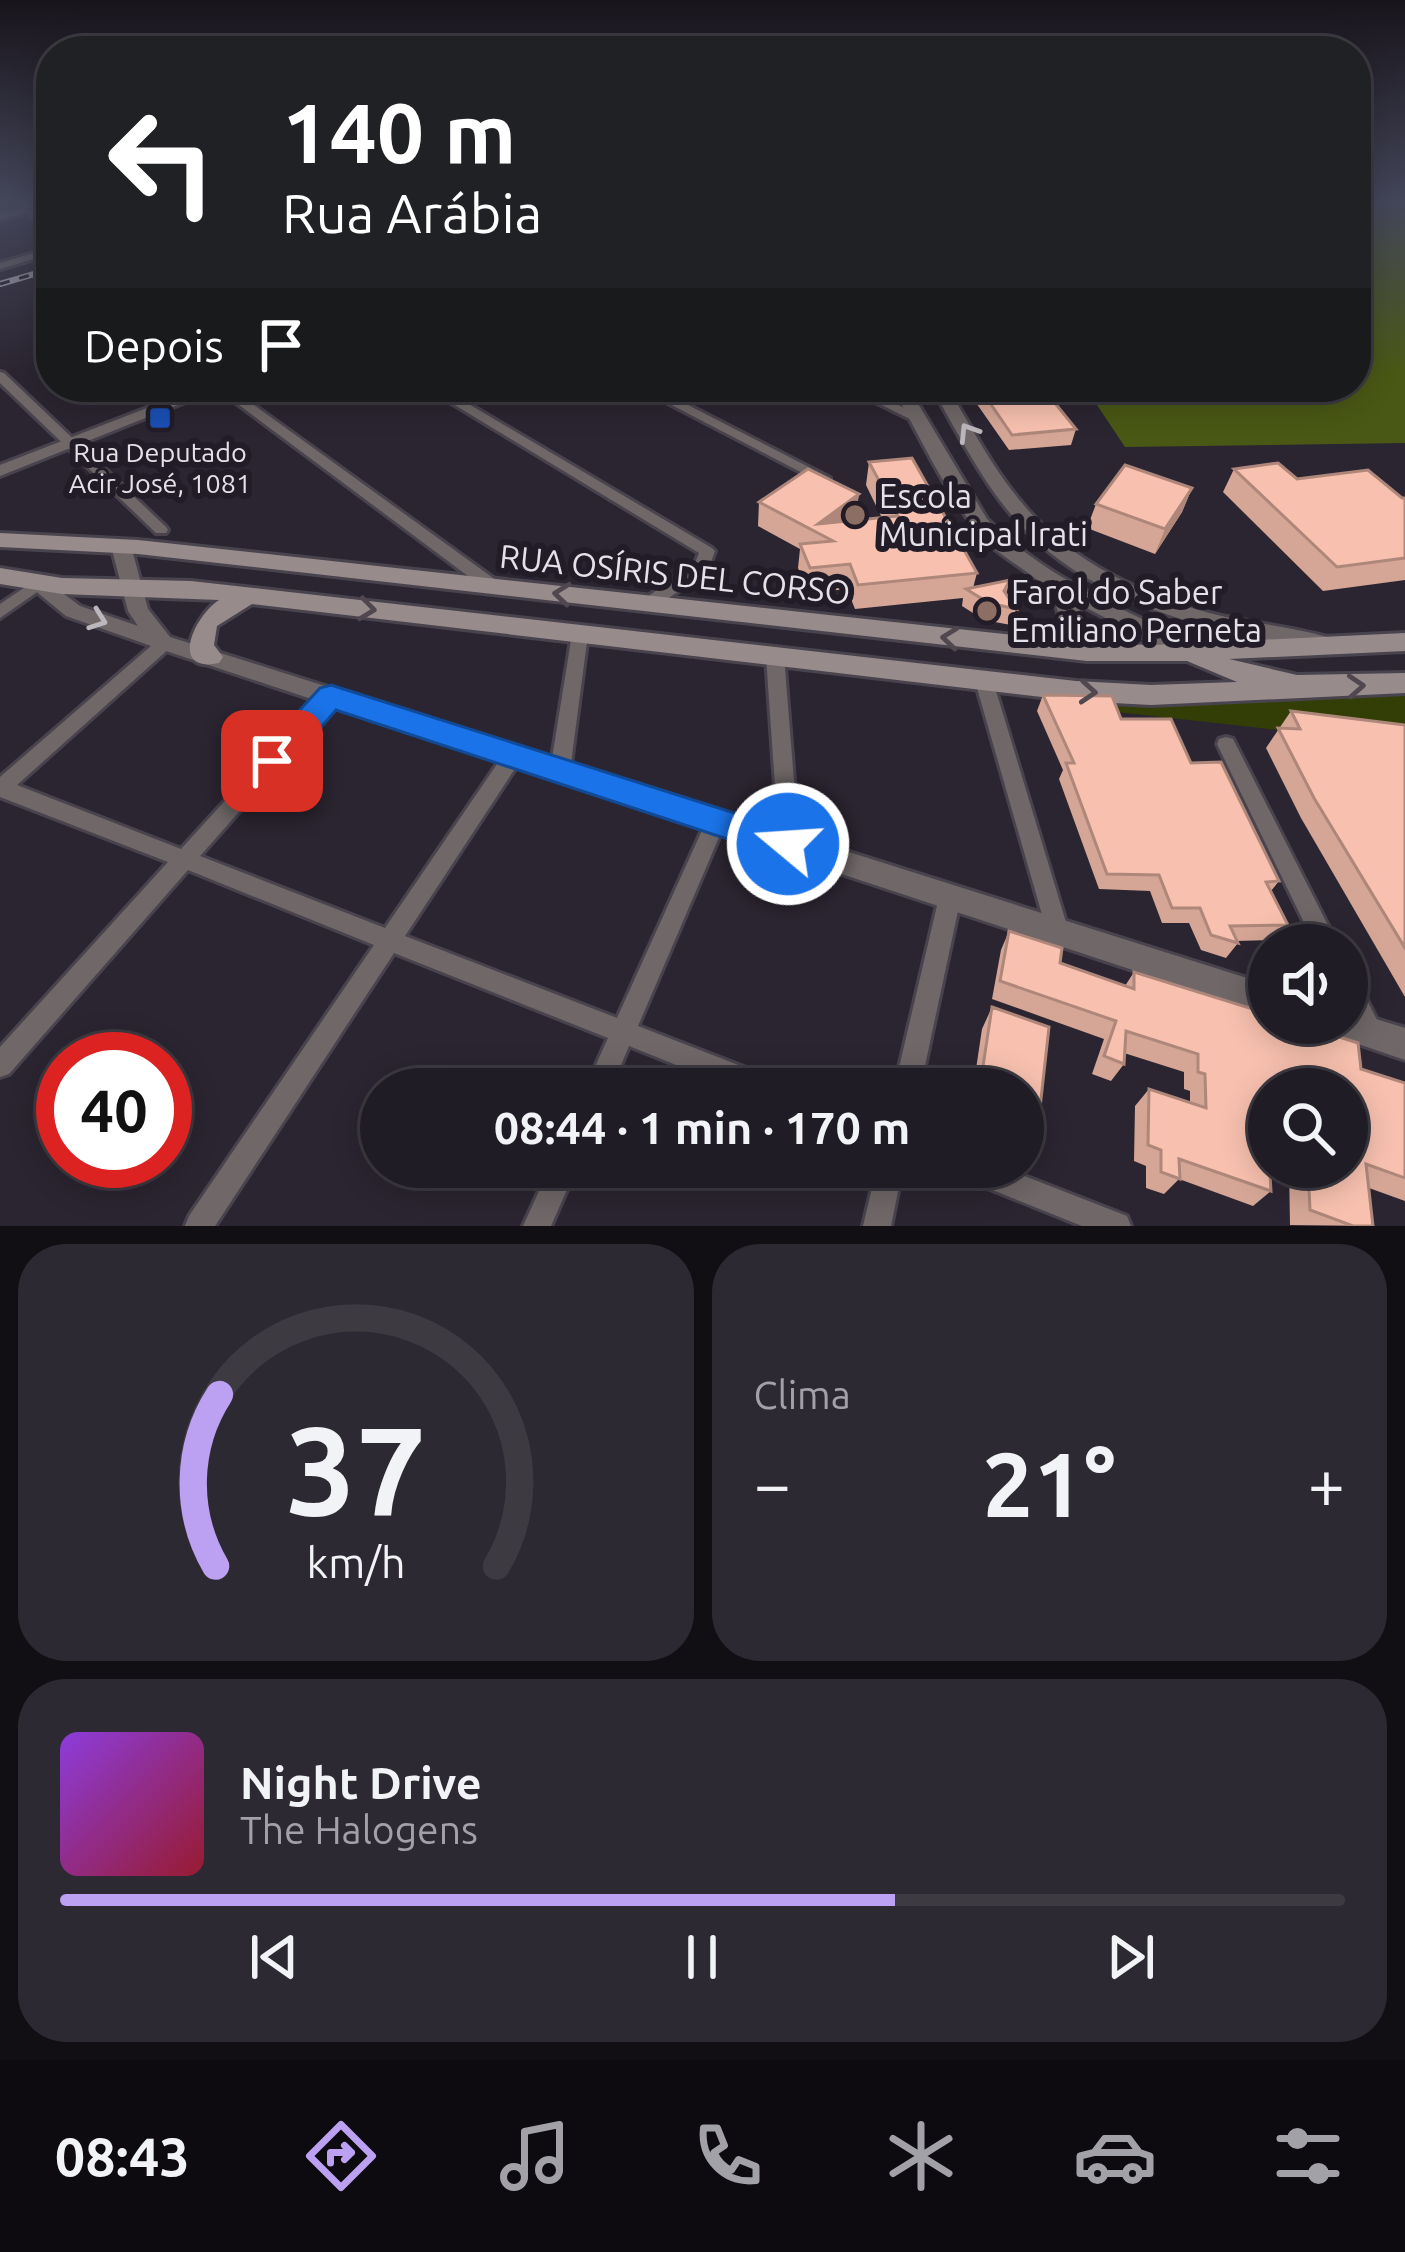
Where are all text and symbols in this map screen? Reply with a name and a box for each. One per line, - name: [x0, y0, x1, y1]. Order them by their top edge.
- icon: left: [84, 84, 240, 240]
- text: 140 m: [282, 85, 516, 179]
- text: Rua Arábia: [282, 183, 542, 243]
- icon: arrive: [248, 312, 314, 378]
- text: Depois: [84, 320, 224, 371]
- marker: Rua Deputado Acir José, 1081: [147, 405, 173, 431]
- one-way arrow: [959, 423, 982, 445]
- place label: Rua Deputado Acir José, 1081: [69, 437, 251, 498]
- place label: Escola Municipal Irati: [879, 477, 1088, 552]
- marker: Escola Municipal Irati: [842, 502, 868, 528]
- street label: RUA OSÍRIS DEL CORSO: [498, 535, 852, 610]
- place label: Farol do Saber Emiliano Perneta: [1011, 573, 1262, 648]
- one-way arrow: [552, 582, 572, 608]
- one-way arrow: [357, 595, 377, 621]
- marker: Farol do Saber Emiliano Perneta: [974, 598, 1000, 624]
- one-way arrow: [86, 605, 107, 630]
- one-way arrow: [940, 625, 960, 651]
- one-way arrow: [1347, 673, 1366, 699]
- one-way arrow: [1079, 679, 1098, 705]
- pin: [221, 710, 323, 812]
- icon: arrive: [239, 728, 305, 794]
- position arrow: [725, 781, 851, 907]
- map controls: [1248, 924, 1368, 1188]
- button: sound: [1248, 924, 1368, 1044]
- speed limit sign: 40: [36, 1032, 192, 1188]
- button: search: [1248, 1068, 1368, 1188]
- text: 08:44 · 1 min · 170 m: [494, 1102, 910, 1153]
- text: Clima: [754, 1373, 851, 1416]
- text: 37: [285, 1399, 426, 1539]
- text: 21°: [983, 1433, 1116, 1534]
- text: −: [754, 1446, 791, 1520]
- text: +: [1308, 1446, 1345, 1520]
- text: km/h: [306, 1537, 405, 1585]
- text: Night Drive: [240, 1757, 482, 1808]
- text: The Halogens: [240, 1808, 478, 1851]
- icon: previous: [241, 1924, 307, 1990]
- icon: pause: [669, 1924, 735, 1990]
- icon: next: [1098, 1924, 1164, 1990]
- icon: directions: [299, 2114, 383, 2198]
- icon: music: [493, 2114, 577, 2198]
- icon: phone: [686, 2114, 770, 2198]
- icon: climate: [879, 2114, 963, 2198]
- icon: car: [1073, 2114, 1157, 2198]
- icon: filters: [1266, 2114, 1350, 2198]
- text: 08:43: [55, 2126, 190, 2186]

